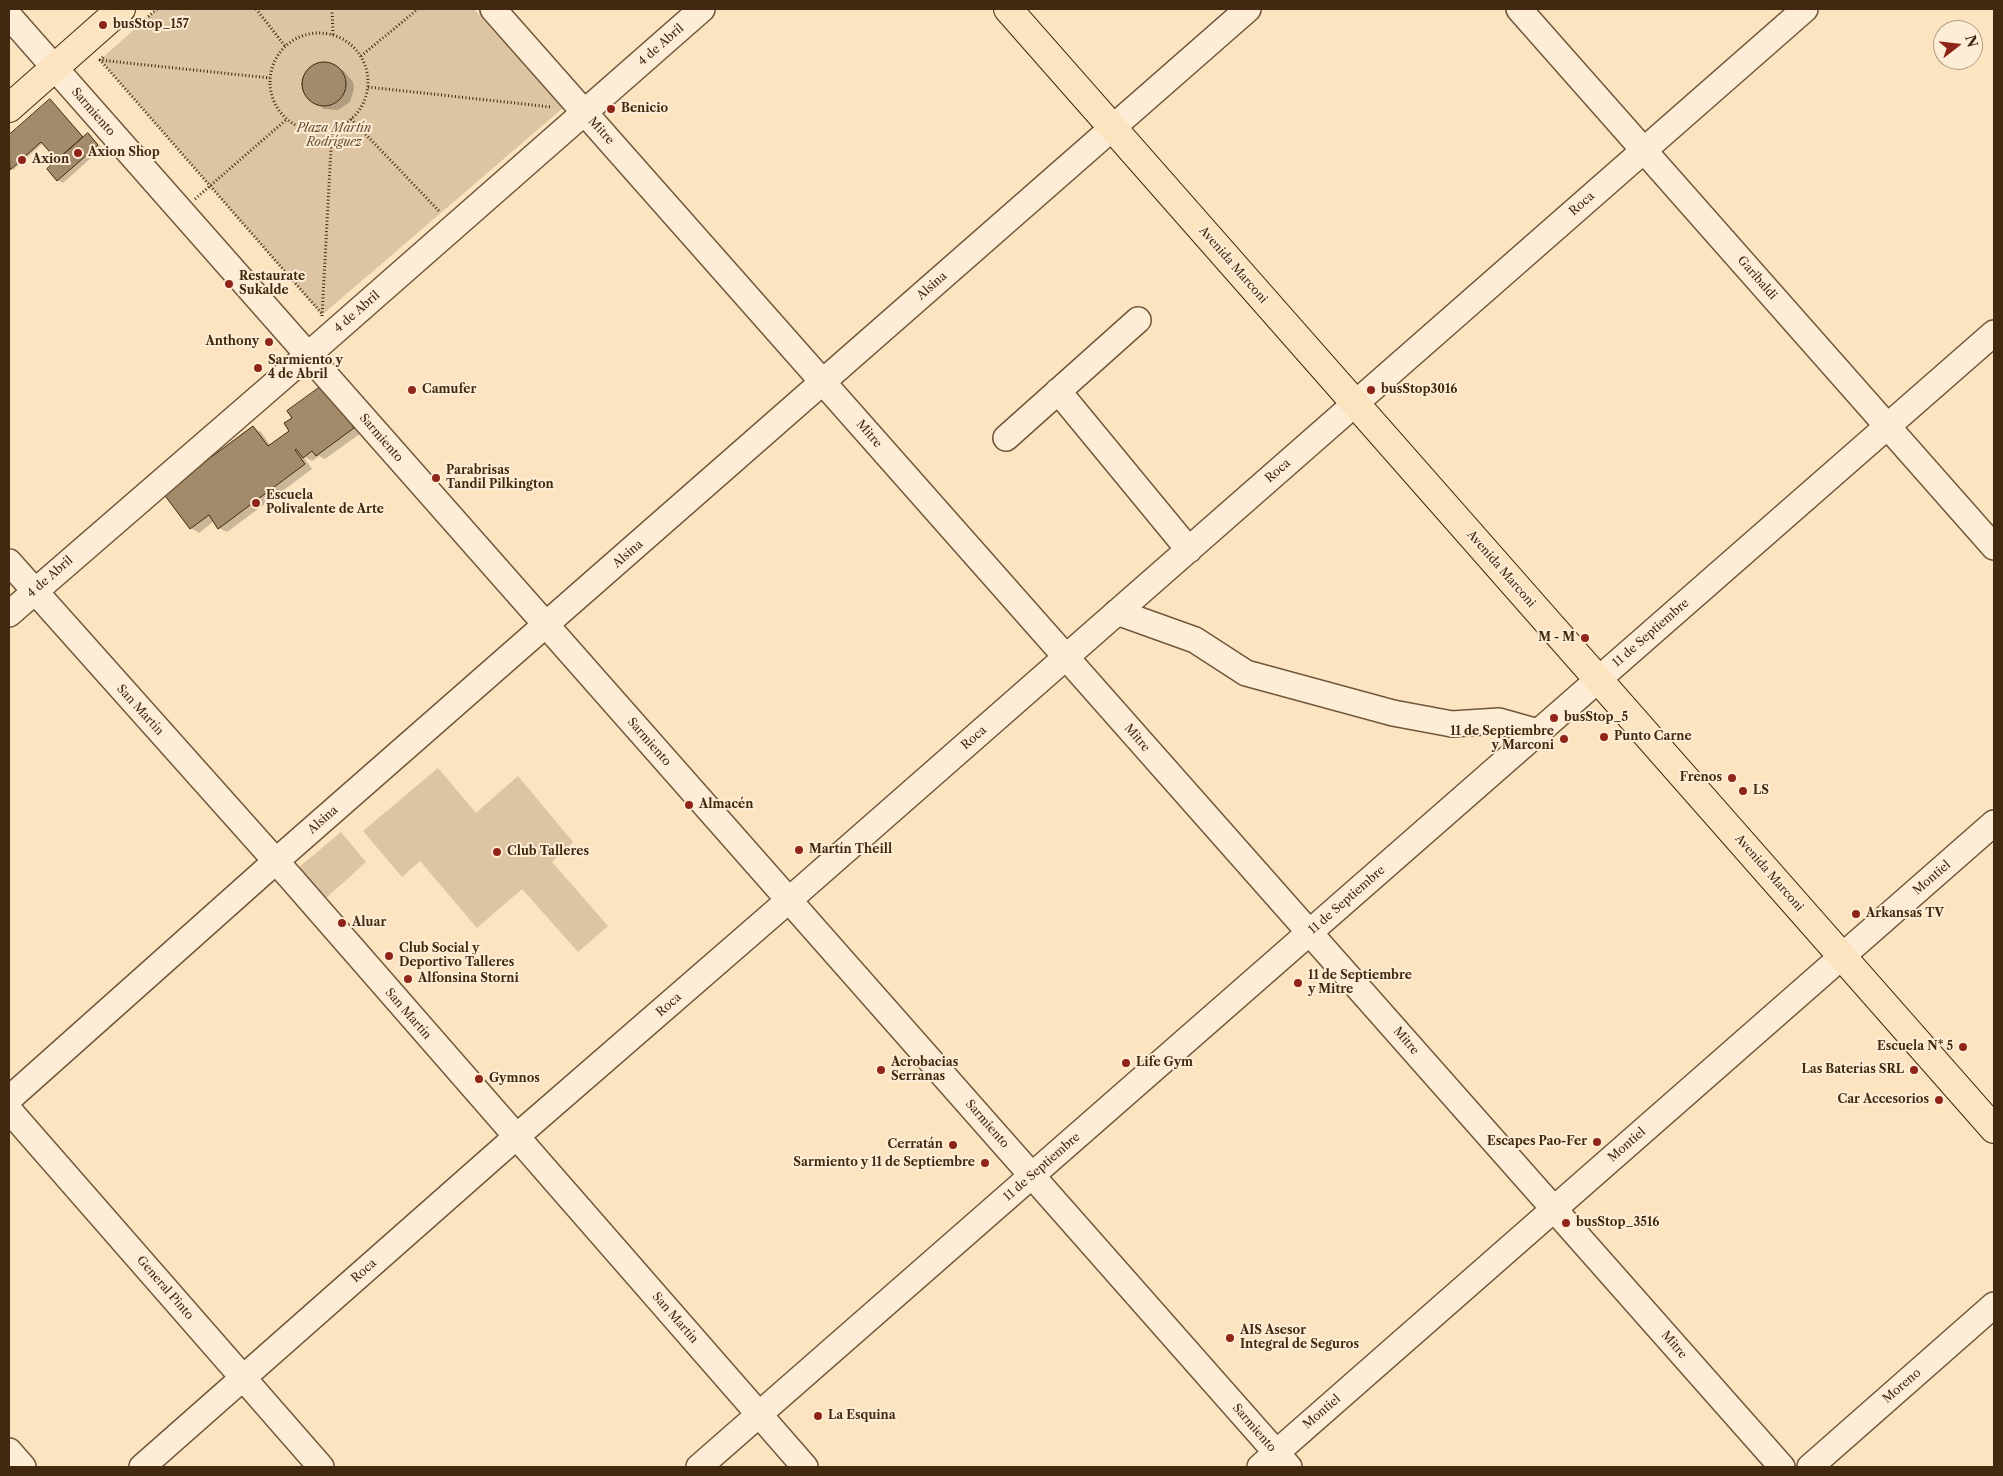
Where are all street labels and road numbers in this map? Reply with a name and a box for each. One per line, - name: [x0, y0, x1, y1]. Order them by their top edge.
- street label: 4 de Abril: [635, 21, 687, 69]
- street label: Sarmiento: [68, 85, 118, 139]
- street label: Mitre: [585, 114, 617, 148]
- street label: Roca: [1566, 189, 1598, 219]
- street label: Avenida Marconi: [1196, 224, 1270, 306]
- street label: Garibaldi: [1734, 253, 1780, 303]
- street label: Alsina: [914, 269, 950, 303]
- street label: 4 de Abril: [331, 288, 383, 336]
- street label: Sarmiento: [356, 411, 406, 465]
- street label: Mitre: [853, 417, 885, 451]
- street label: Roca: [1262, 456, 1294, 486]
- street label: Avenida Marconi: [1464, 528, 1538, 610]
- street label: Alsina: [610, 537, 646, 571]
- street label: 4 de Abril: [24, 553, 76, 601]
- street label: 11 de Septiembre: [1610, 596, 1692, 670]
- street label: San Martín: [114, 682, 166, 738]
- street label: Sarmiento: [624, 715, 674, 769]
- street label: Mitre: [1121, 721, 1153, 755]
- street label: Roca: [958, 723, 990, 753]
- street label: Alsina: [305, 803, 341, 837]
- street label: Avenida Marconi: [1732, 832, 1806, 914]
- street label: Montiel: [1910, 858, 1954, 898]
- street label: 11 de Septiembre: [1306, 863, 1388, 937]
- street label: San Martín: [382, 986, 434, 1042]
- street label: Roca: [653, 990, 685, 1020]
- street label: Mitre: [1390, 1024, 1422, 1058]
- street label: Sarmiento: [962, 1097, 1012, 1151]
- street label: Montiel: [1605, 1125, 1649, 1165]
- street label: 11 de Septiembre: [1001, 1130, 1083, 1204]
- street label: General Pinto: [134, 1253, 196, 1323]
- street label: Roca: [348, 1256, 380, 1286]
- street label: San Martín: [649, 1290, 701, 1346]
- street label: Mitre: [1658, 1328, 1690, 1362]
- street label: Moreno: [1880, 1366, 1924, 1406]
- street label: Montiel: [1300, 1392, 1344, 1432]
- street label: Sarmiento: [1229, 1401, 1279, 1455]

